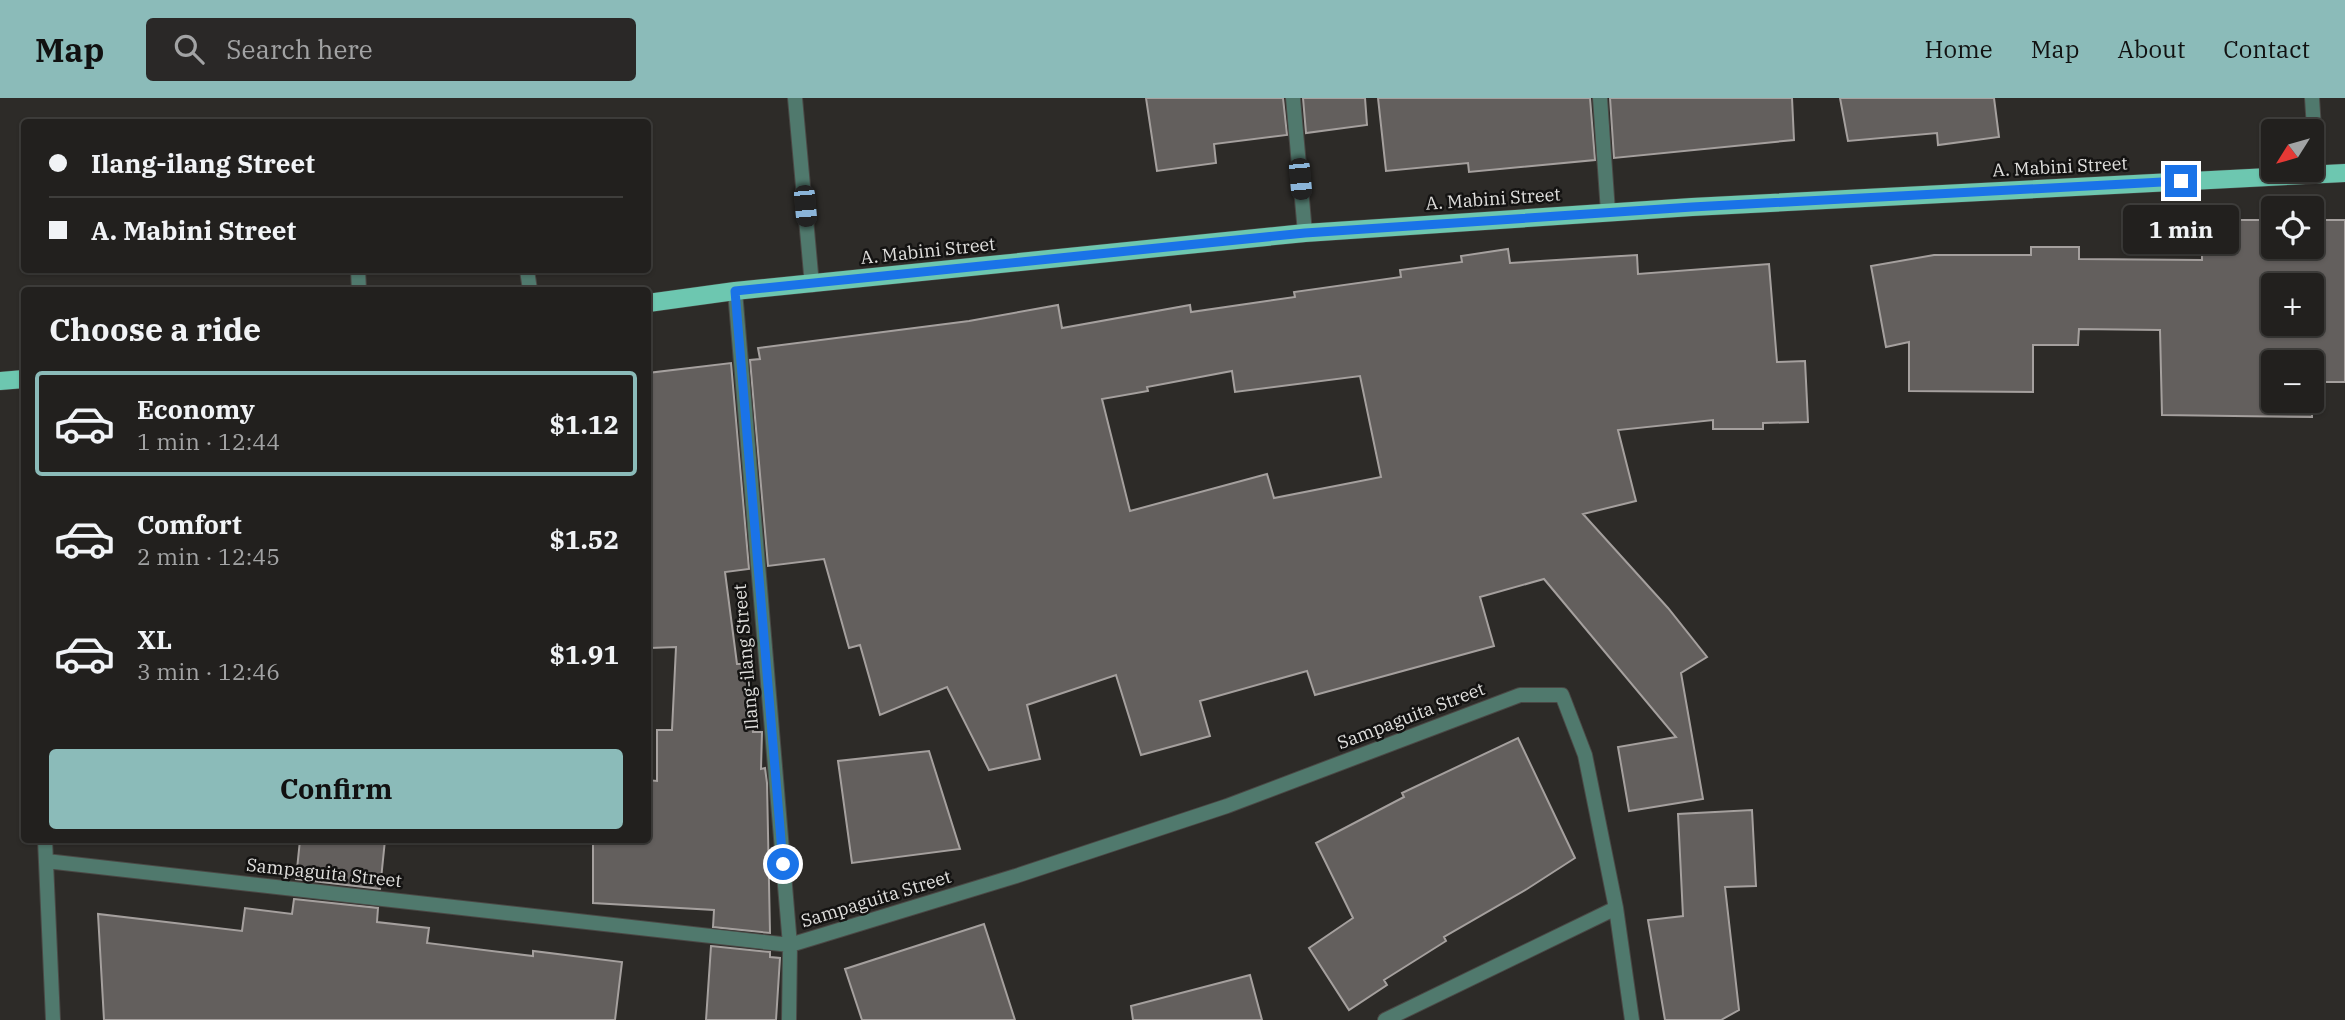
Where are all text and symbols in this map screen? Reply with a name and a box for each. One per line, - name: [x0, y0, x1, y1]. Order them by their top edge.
- search box: [146, 18, 636, 81]
- text: Map: [35, 28, 104, 71]
- icon: search: [170, 30, 208, 68]
- text: Search here: [226, 32, 373, 66]
- text: Home: [1925, 33, 1993, 65]
- text: Map: [2031, 33, 2079, 65]
- text: About: [2117, 33, 2185, 65]
- text: Contact: [2223, 33, 2310, 65]
- north arrow: [2261, 119, 2324, 182]
- map controls: [2261, 119, 2324, 413]
- text: Ilang-ilang Street: [91, 146, 315, 180]
- street label: A. Mabini Street: [1992, 151, 2128, 182]
- car: [1288, 157, 1313, 201]
- route end: [2165, 165, 2197, 197]
- street label: A. Mabini Street: [1425, 182, 1561, 215]
- car: [793, 184, 818, 228]
- button: locate: [2261, 196, 2324, 259]
- callout: 1 min: [2123, 206, 2239, 254]
- text: A. Mabini Street: [91, 213, 296, 247]
- text: 1 min: [2149, 214, 2213, 244]
- street label: A. Mabini Street: [859, 232, 996, 269]
- button: +: [2261, 273, 2324, 336]
- text: Choose a ride: [49, 308, 261, 350]
- button: −: [2261, 350, 2324, 413]
- icon: car: [53, 392, 116, 455]
- text: Economy: [137, 392, 255, 426]
- text: $1.12: [549, 407, 619, 441]
- text: 1 min · 12:44: [137, 426, 280, 456]
- icon: car: [53, 507, 116, 570]
- text: Comfort: [137, 507, 242, 541]
- text: $1.52: [549, 522, 619, 556]
- text: 2 min · 12:45: [137, 541, 280, 571]
- street label: Ilang-ilang Street: [728, 583, 763, 731]
- icon: car: [53, 622, 116, 685]
- text: XL: [137, 622, 172, 656]
- text: $1.91: [549, 637, 619, 671]
- text: 3 min · 12:46: [137, 656, 280, 686]
- street label: Sampaguita Street: [1334, 677, 1488, 754]
- button: Confirm: [49, 749, 623, 829]
- route start: [767, 848, 799, 880]
- street label: Sampaguita Street: [245, 853, 403, 892]
- street label: Sampaguita Street: [798, 865, 954, 932]

